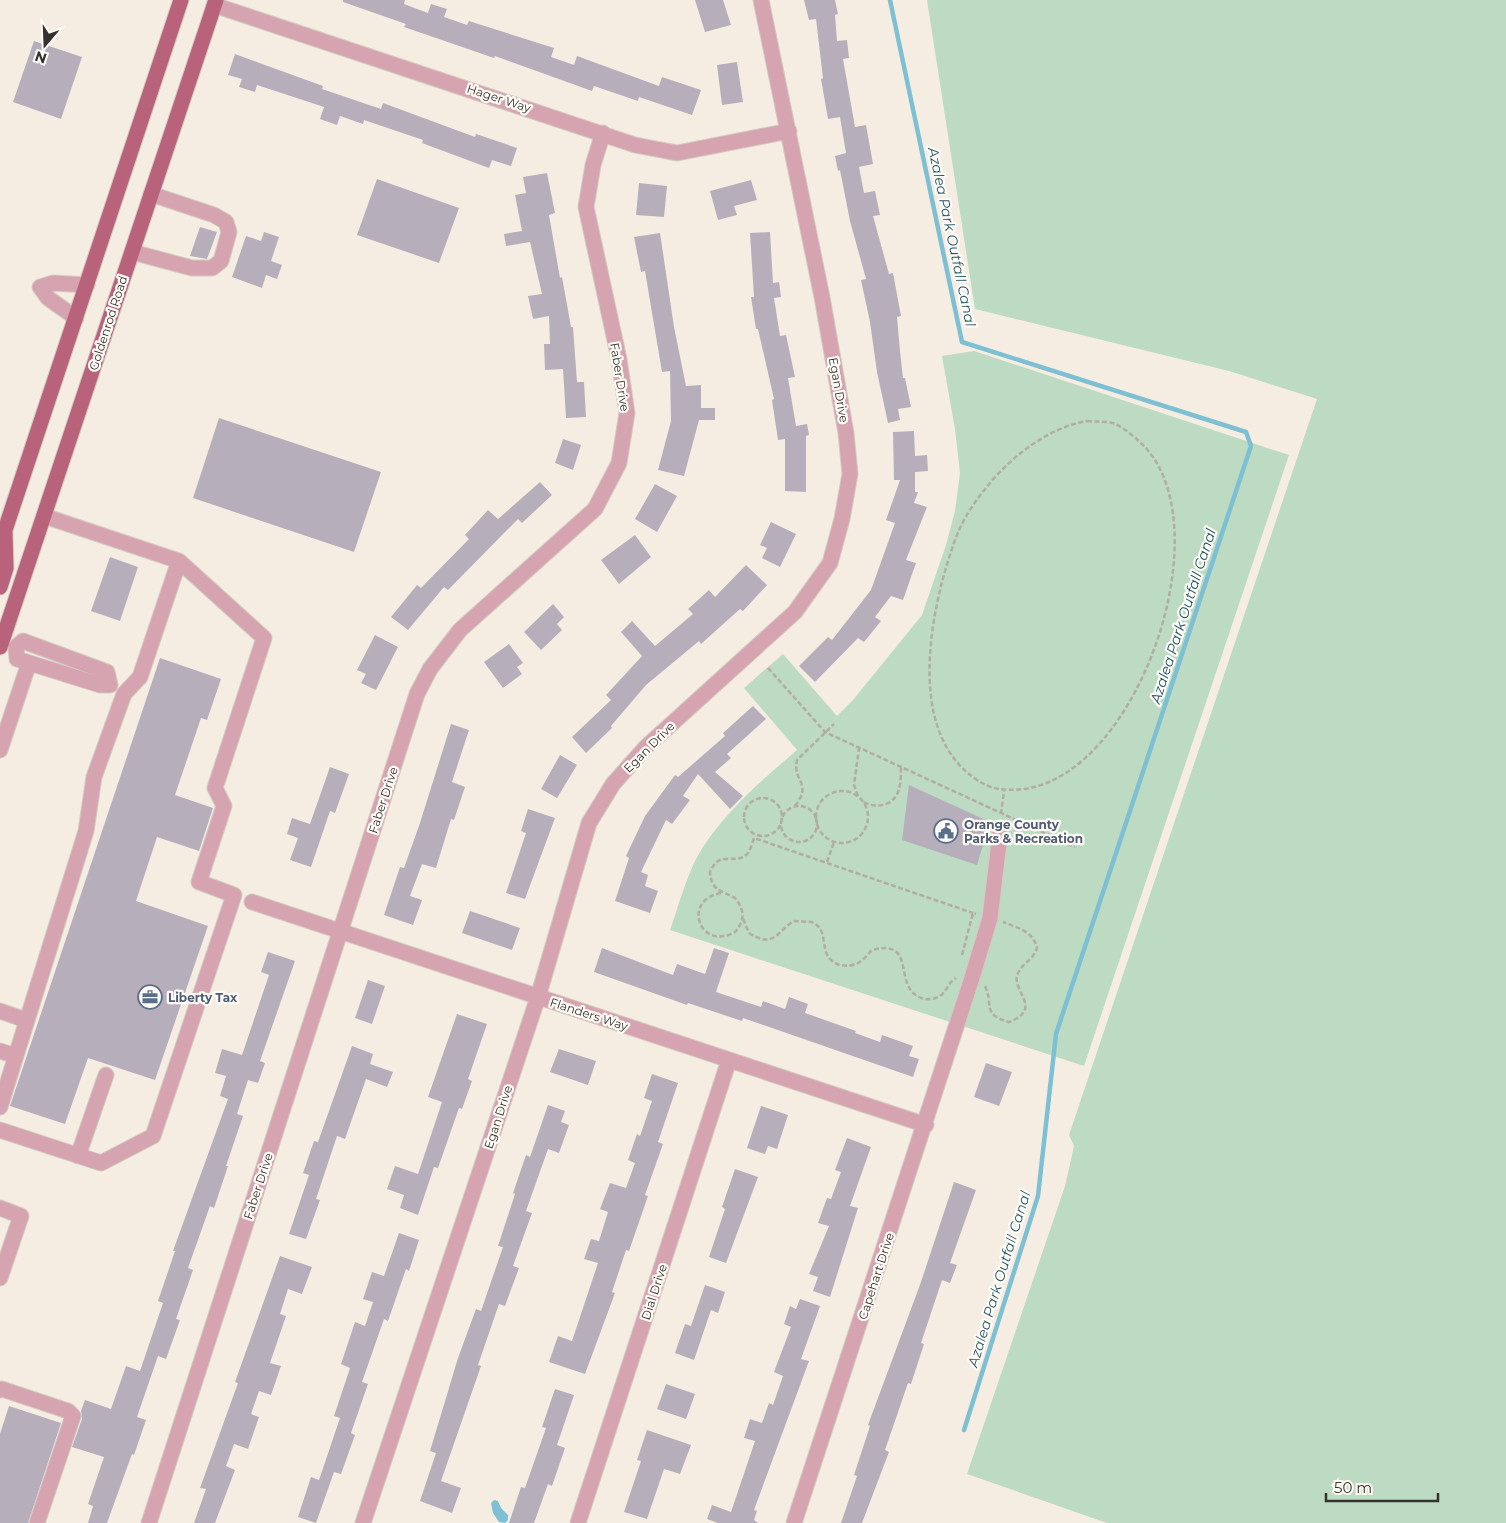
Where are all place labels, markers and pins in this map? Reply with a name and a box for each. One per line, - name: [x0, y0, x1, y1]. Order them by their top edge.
- place label: Orange County Parks & Recreation: [964, 817, 1083, 846]
- public building icon: Orange County Parks & Recreation: [933, 818, 959, 844]
- office icon: Liberty Tax: [137, 984, 163, 1010]
- place label: Liberty Tax: [168, 990, 238, 1005]

